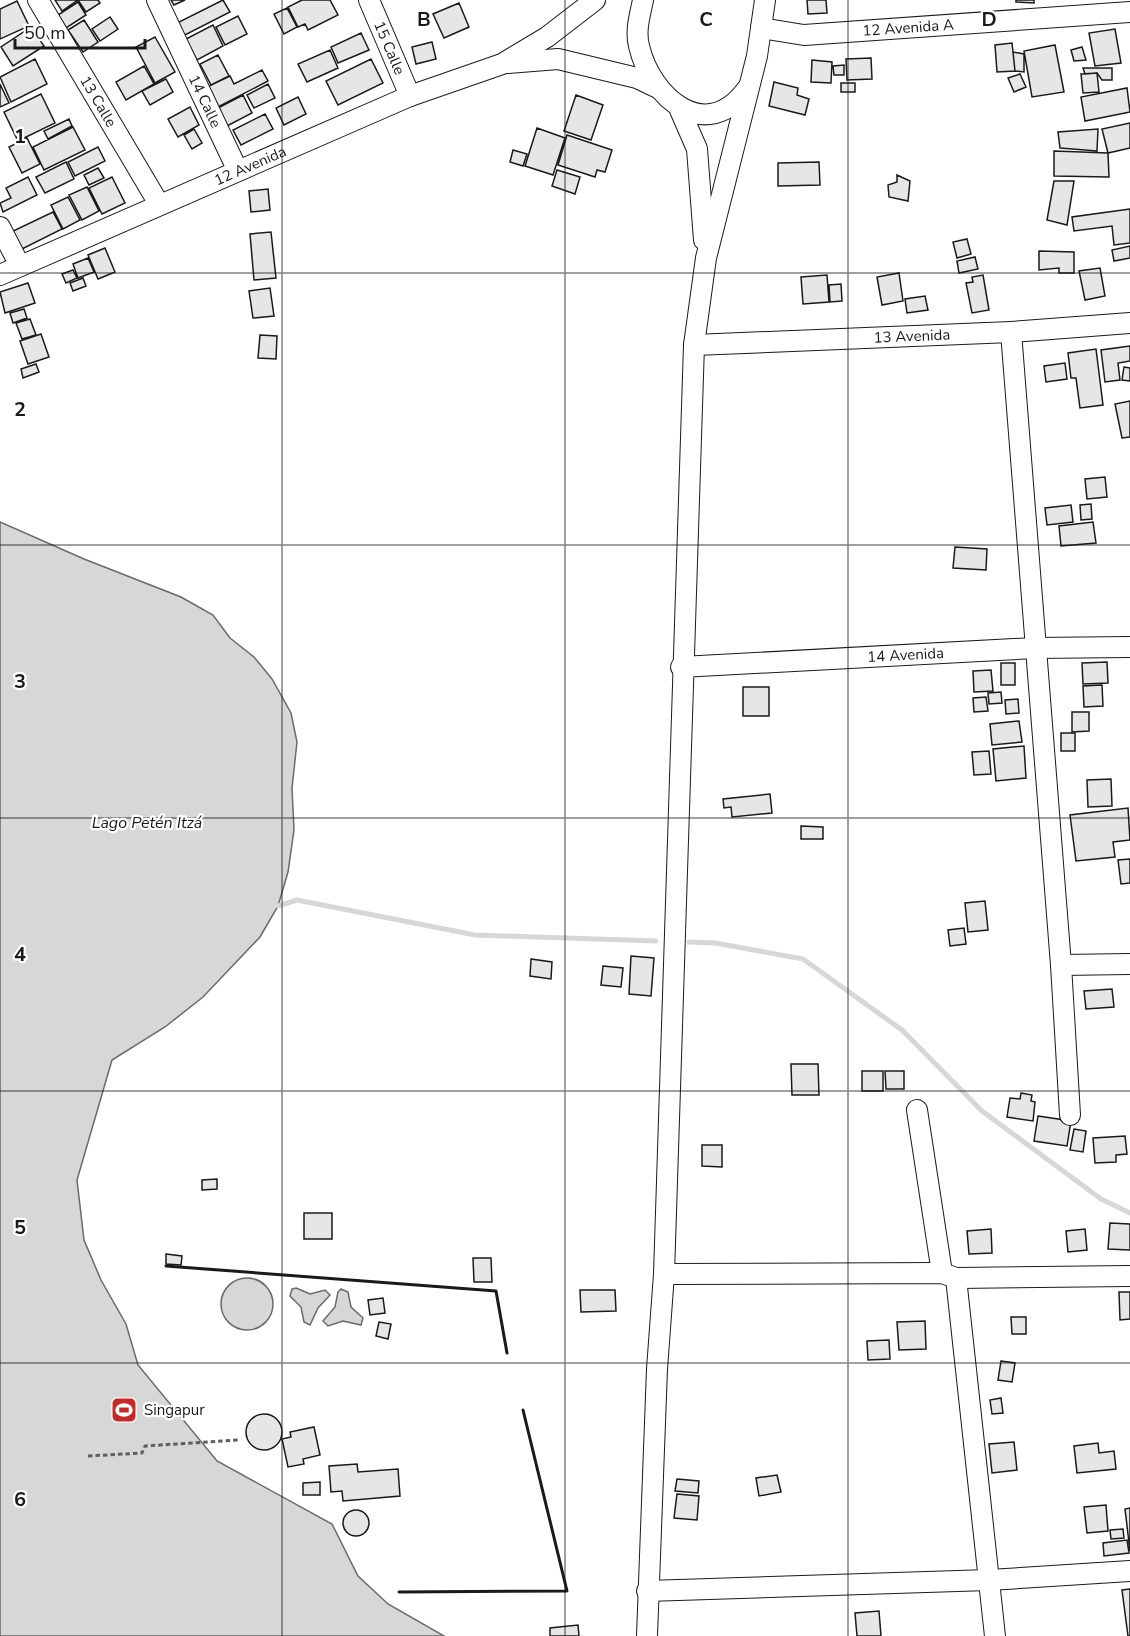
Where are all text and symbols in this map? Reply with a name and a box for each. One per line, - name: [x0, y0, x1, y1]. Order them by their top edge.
- text: B: [417, 6, 431, 33]
- text: C: [699, 6, 713, 33]
- text: D: [981, 6, 997, 33]
- scale bar: [15, 12, 146, 50]
- street label: 12 Avenida A: [862, 14, 955, 41]
- street label: 15 Calle: [369, 18, 410, 78]
- text: 50 m: [24, 21, 66, 45]
- street label: 14 Calle: [184, 71, 226, 131]
- street label: 13 Calle: [75, 72, 121, 131]
- text: 1: [14, 123, 26, 150]
- street label: 12 Avenida: [211, 141, 289, 190]
- street label: 13 Avenida: [873, 325, 951, 348]
- text: 2: [14, 396, 26, 423]
- street label: 14 Avenida: [867, 643, 945, 667]
- text: 3: [14, 668, 26, 695]
- water label: Lago Petén Itzá: [92, 812, 203, 834]
- text: 4: [14, 941, 26, 968]
- text: 5: [14, 1214, 26, 1241]
- sports icon: Singapur: [109, 1395, 139, 1425]
- place label: Singapur: [144, 1400, 205, 1420]
- text: 6: [14, 1486, 26, 1513]

